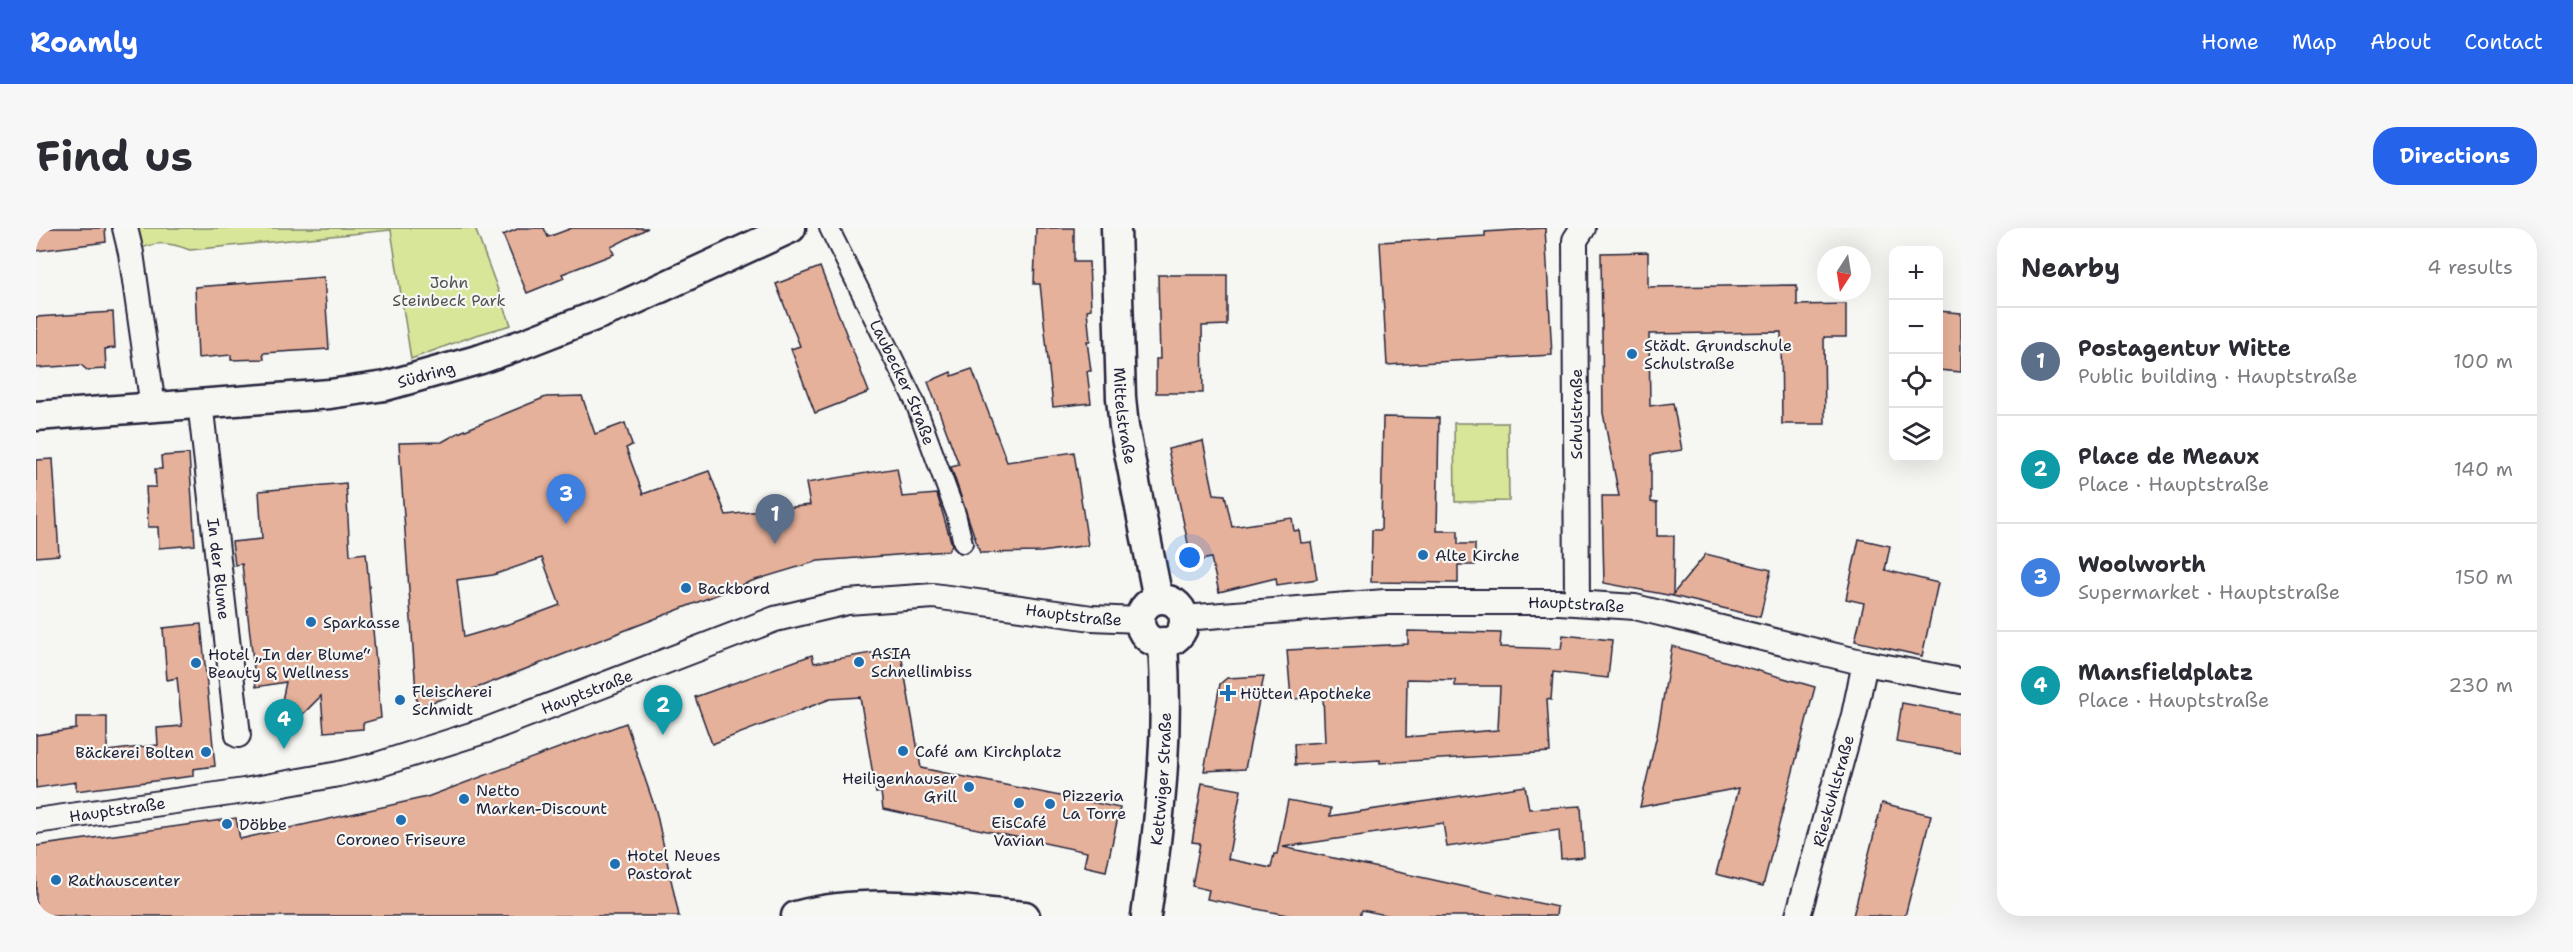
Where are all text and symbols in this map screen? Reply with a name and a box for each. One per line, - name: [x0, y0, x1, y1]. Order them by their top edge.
- text: Roamly: [30, 23, 138, 61]
- text: Home: [2201, 28, 2259, 56]
- text: Map: [2292, 28, 2337, 56]
- text: About: [2370, 28, 2431, 56]
- text: Contact: [2464, 28, 2543, 56]
- button: Directions: [2373, 127, 2537, 185]
- text: Find us: [36, 128, 193, 184]
- north arrow: [1817, 246, 1871, 300]
- map controls: [1889, 246, 1943, 462]
- button: +: [1889, 246, 1943, 300]
- text: Nearby: [2021, 250, 2120, 285]
- text: 4 results: [2427, 254, 2513, 280]
- park label: John Steinbeck Park: [392, 272, 506, 311]
- button: −: [1889, 300, 1943, 354]
- street label: Laubecker Straße: [865, 316, 940, 448]
- text: Postagentur Witte: [2078, 334, 2291, 363]
- place label: Städt. Grundschule Schulstraße: [1644, 335, 1792, 374]
- marker: Städt. Grundschule Schulstraße: [1625, 347, 1639, 361]
- text: 1: [2036, 348, 2045, 374]
- text: 100 m: [2453, 348, 2513, 374]
- button: locate: [1889, 354, 1943, 408]
- street label: Südring: [395, 356, 457, 393]
- text: Public building · Hauptstraße: [2078, 363, 2358, 389]
- street label: Mittelstraße: [1110, 367, 1142, 466]
- street label: Schulstraße: [1566, 369, 1587, 459]
- button: layers: [1889, 408, 1943, 462]
- text: Place de Meaux: [2078, 442, 2259, 471]
- text: 2: [2034, 456, 2048, 482]
- text: 140 m: [2454, 456, 2513, 482]
- text: Place · Hauptstraße: [2078, 471, 2269, 497]
- pin: 3: [546, 474, 586, 524]
- pin: 1: [756, 494, 794, 544]
- street label: In der Blume: [203, 517, 235, 621]
- your location: [1175, 543, 1204, 572]
- place label: Alte Kirche: [1435, 545, 1520, 566]
- marker: Alte Kirche: [1416, 548, 1430, 562]
- text: Woolworth: [2078, 550, 2206, 579]
- text: 3: [2034, 564, 2048, 590]
- text: 150 m: [2455, 564, 2513, 590]
- place label: Backbord: [698, 578, 770, 599]
- text: Supermarket · Hauptstraße: [2078, 579, 2340, 605]
- marker: Backbord: [679, 581, 693, 595]
- street label: Hauptstraße: [1528, 591, 1625, 617]
- street label: Hauptstraße: [1024, 598, 1122, 630]
- place label: Sparkasse: [323, 612, 400, 633]
- marker: Sparkasse: [304, 615, 318, 629]
- place label: ASIA Schnellimbiss: [871, 643, 973, 682]
- place label: Hotel „In der Blume“ Beauty & Wellness: [208, 644, 371, 683]
- marker: ASIA Schnellimbiss: [852, 655, 866, 669]
- marker: Hotel „In der Blume“ Beauty & Wellness: [189, 656, 203, 670]
- text: Mansfieldplatz: [2078, 658, 2253, 687]
- street label: Hauptstraße: [538, 664, 636, 719]
- text: 4: [2034, 672, 2048, 698]
- text: 230 m: [2448, 672, 2513, 698]
- place label: Fleischerei Schmidt: [412, 681, 492, 720]
- place label: Hütten Apotheke: [1240, 683, 1372, 704]
- pin: 2: [644, 686, 682, 735]
- marker: Hütten Apotheke: [1221, 686, 1235, 700]
- text: Place · Hauptstraße: [2078, 687, 2269, 713]
- marker: Fleischerei Schmidt: [393, 693, 407, 707]
- pin: 4: [264, 700, 304, 749]
- street label: Kettwiger Straße: [1145, 712, 1175, 847]
- street label: Rieskuhlstraße: [1807, 733, 1858, 849]
- place label: Café am Kirchplatz: [915, 741, 1062, 762]
- place label: Bäckerei Bolten: [75, 742, 194, 763]
- marker: Café am Kirchplatz: [896, 744, 910, 758]
- marker: Bäckerei Bolten: [199, 745, 213, 759]
- place label: Heiligenhauser Grill: [842, 768, 957, 807]
- place label: Netto Marken-Discount: [476, 780, 607, 819]
- marker: Heiligenhauser Grill: [962, 780, 976, 794]
- place label: Pizzeria La Torre: [1062, 785, 1126, 824]
- street label: Hauptstraße: [68, 792, 167, 827]
- marker: Netto Marken-Discount: [457, 792, 471, 806]
- marker: EisCafé Vavian: [1012, 796, 1026, 810]
- marker: Pizzeria La Torre: [1043, 797, 1057, 811]
- place label: EisCafé Vavian: [991, 812, 1047, 851]
- marker: Coroneo Friseure: [394, 813, 408, 827]
- place label: Döbbe: [239, 814, 287, 835]
- marker: Döbbe: [220, 817, 234, 831]
- place label: Coroneo Friseure: [336, 829, 466, 850]
- place label: Hotel Neues Pastorat: [627, 845, 721, 884]
- marker: Hotel Neues Pastorat: [608, 857, 622, 871]
- place label: Rathauscenter: [68, 870, 181, 891]
- marker: Rathauscenter: [49, 873, 63, 887]

